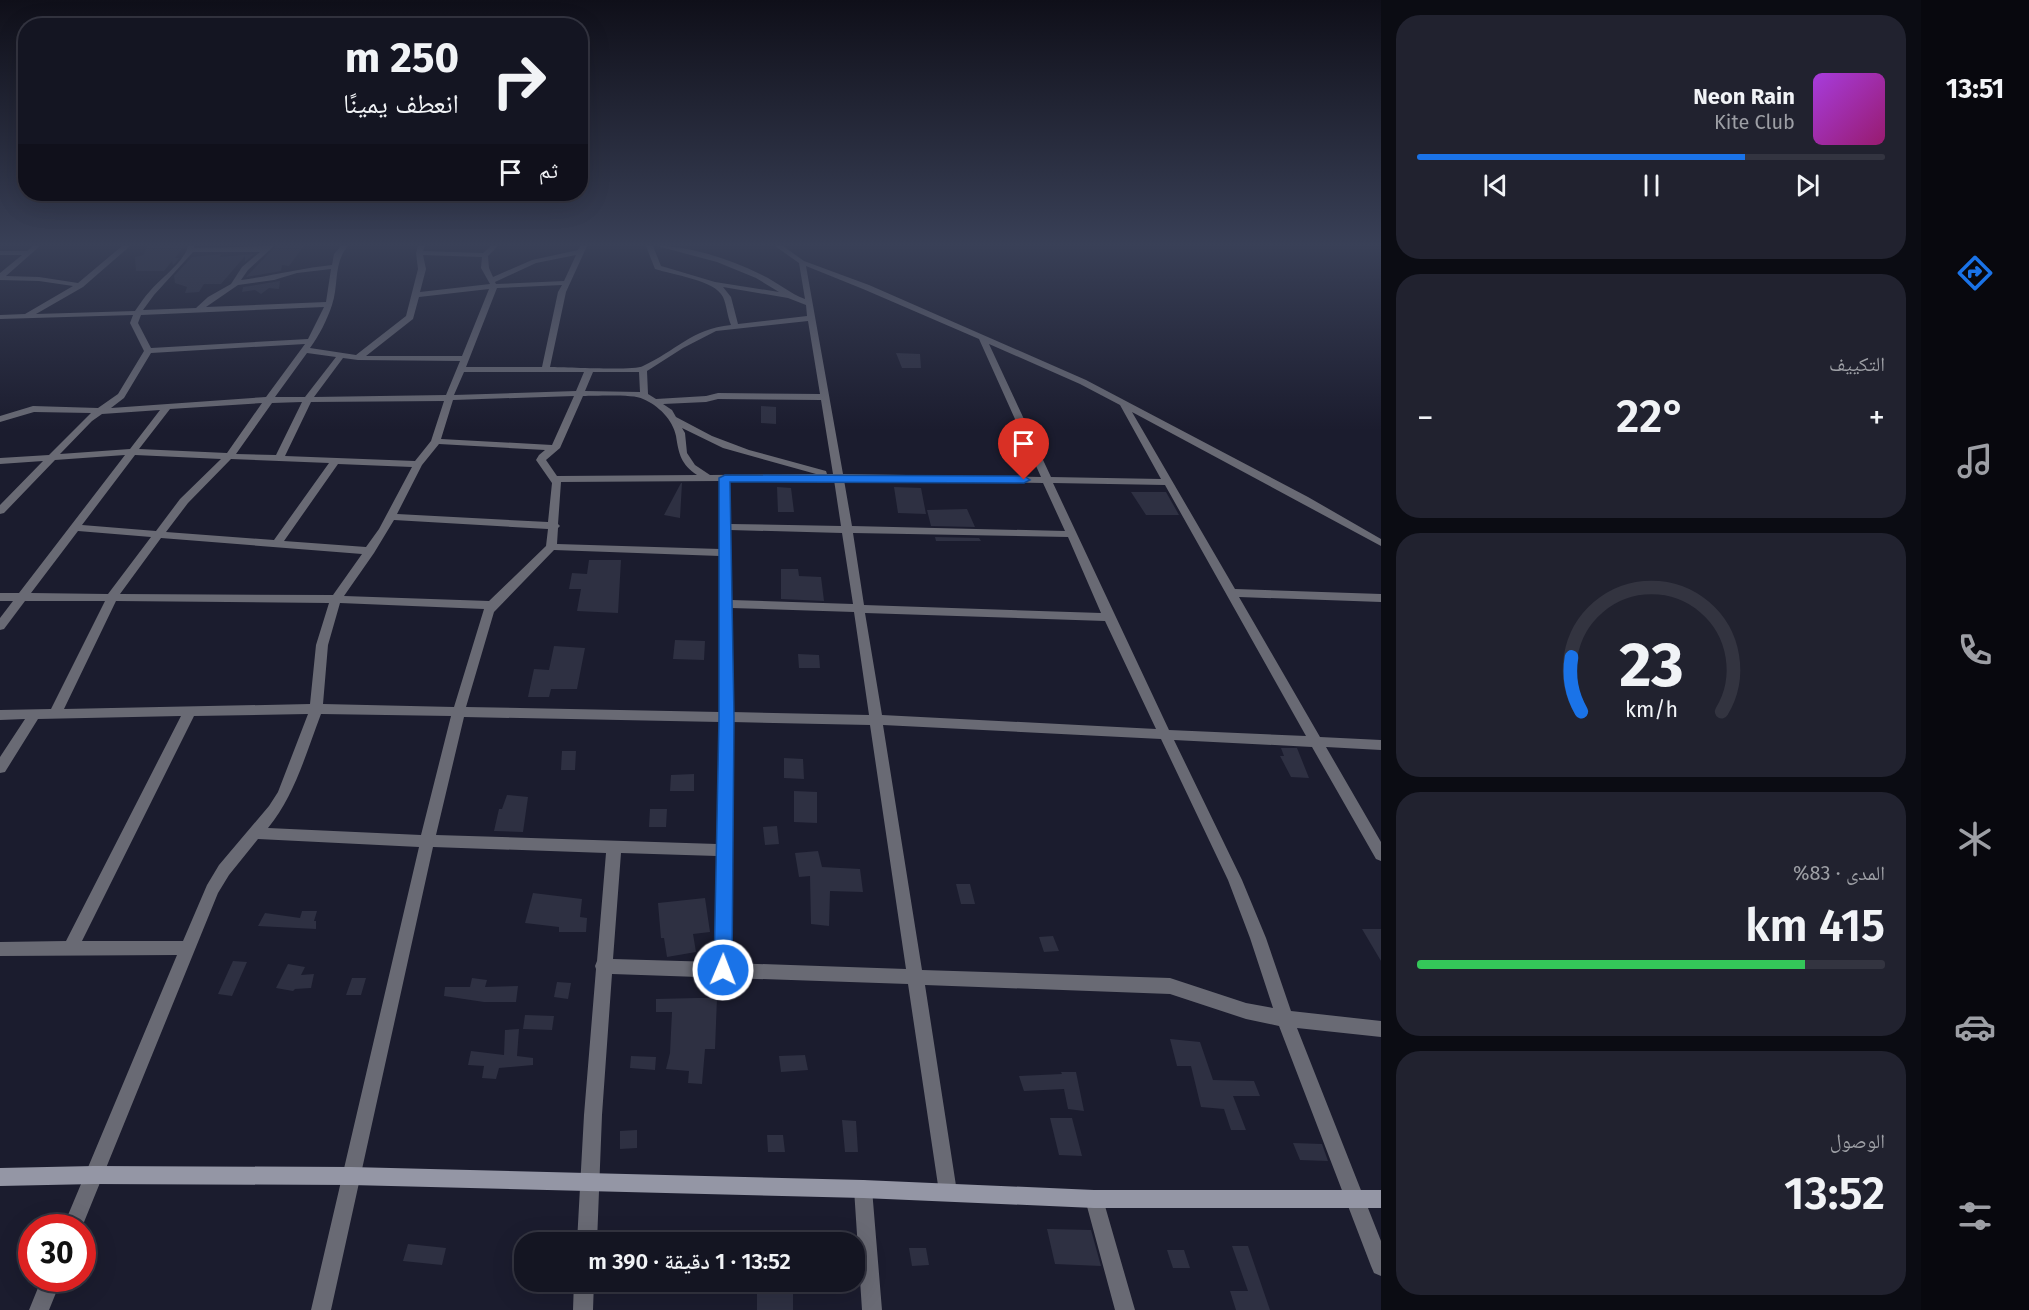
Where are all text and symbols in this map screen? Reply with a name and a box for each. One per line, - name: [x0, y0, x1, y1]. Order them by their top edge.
- text: 250 m: [345, 33, 459, 83]
- icon: right: [480, 42, 558, 120]
- text: 13:51: [1946, 73, 2004, 105]
- text: Neon Rain: [1693, 83, 1795, 110]
- text: انعطف يمينًا: [343, 88, 459, 120]
- text: Kite Club: [1714, 110, 1795, 134]
- icon: arrive: [494, 156, 527, 189]
- text: ثم: [539, 157, 558, 184]
- icon: previous: [1479, 169, 1512, 202]
- icon: pause: [1635, 169, 1668, 202]
- icon: next: [1791, 169, 1824, 202]
- icon: directions: [1954, 252, 1996, 294]
- text: التكييف: [1829, 352, 1885, 376]
- text: 22°: [1616, 390, 1686, 444]
- text: −: [1417, 398, 1434, 438]
- text: +: [1869, 398, 1885, 438]
- pin: [998, 418, 1049, 480]
- icon: arrive: [1007, 427, 1040, 460]
- icon: music: [1954, 440, 1996, 482]
- text: 23: [1619, 628, 1683, 703]
- icon: phone: [1954, 629, 1996, 671]
- text: km/h: [1624, 697, 1678, 723]
- icon: climate: [1954, 818, 1996, 860]
- text: المدى · 83%: [1793, 861, 1885, 885]
- text: 415 km: [1745, 899, 1885, 953]
- position arrow: [691, 938, 755, 1002]
- icon: car: [1954, 1006, 1996, 1048]
- text: الوصول: [1830, 1129, 1885, 1153]
- text: 13:52: [1784, 1167, 1885, 1221]
- icon: filters: [1954, 1195, 1996, 1237]
- speed limit sign: 30: [18, 1214, 96, 1292]
- text: 13:52 · 1 دقيقة · 390 m: [588, 1248, 791, 1275]

